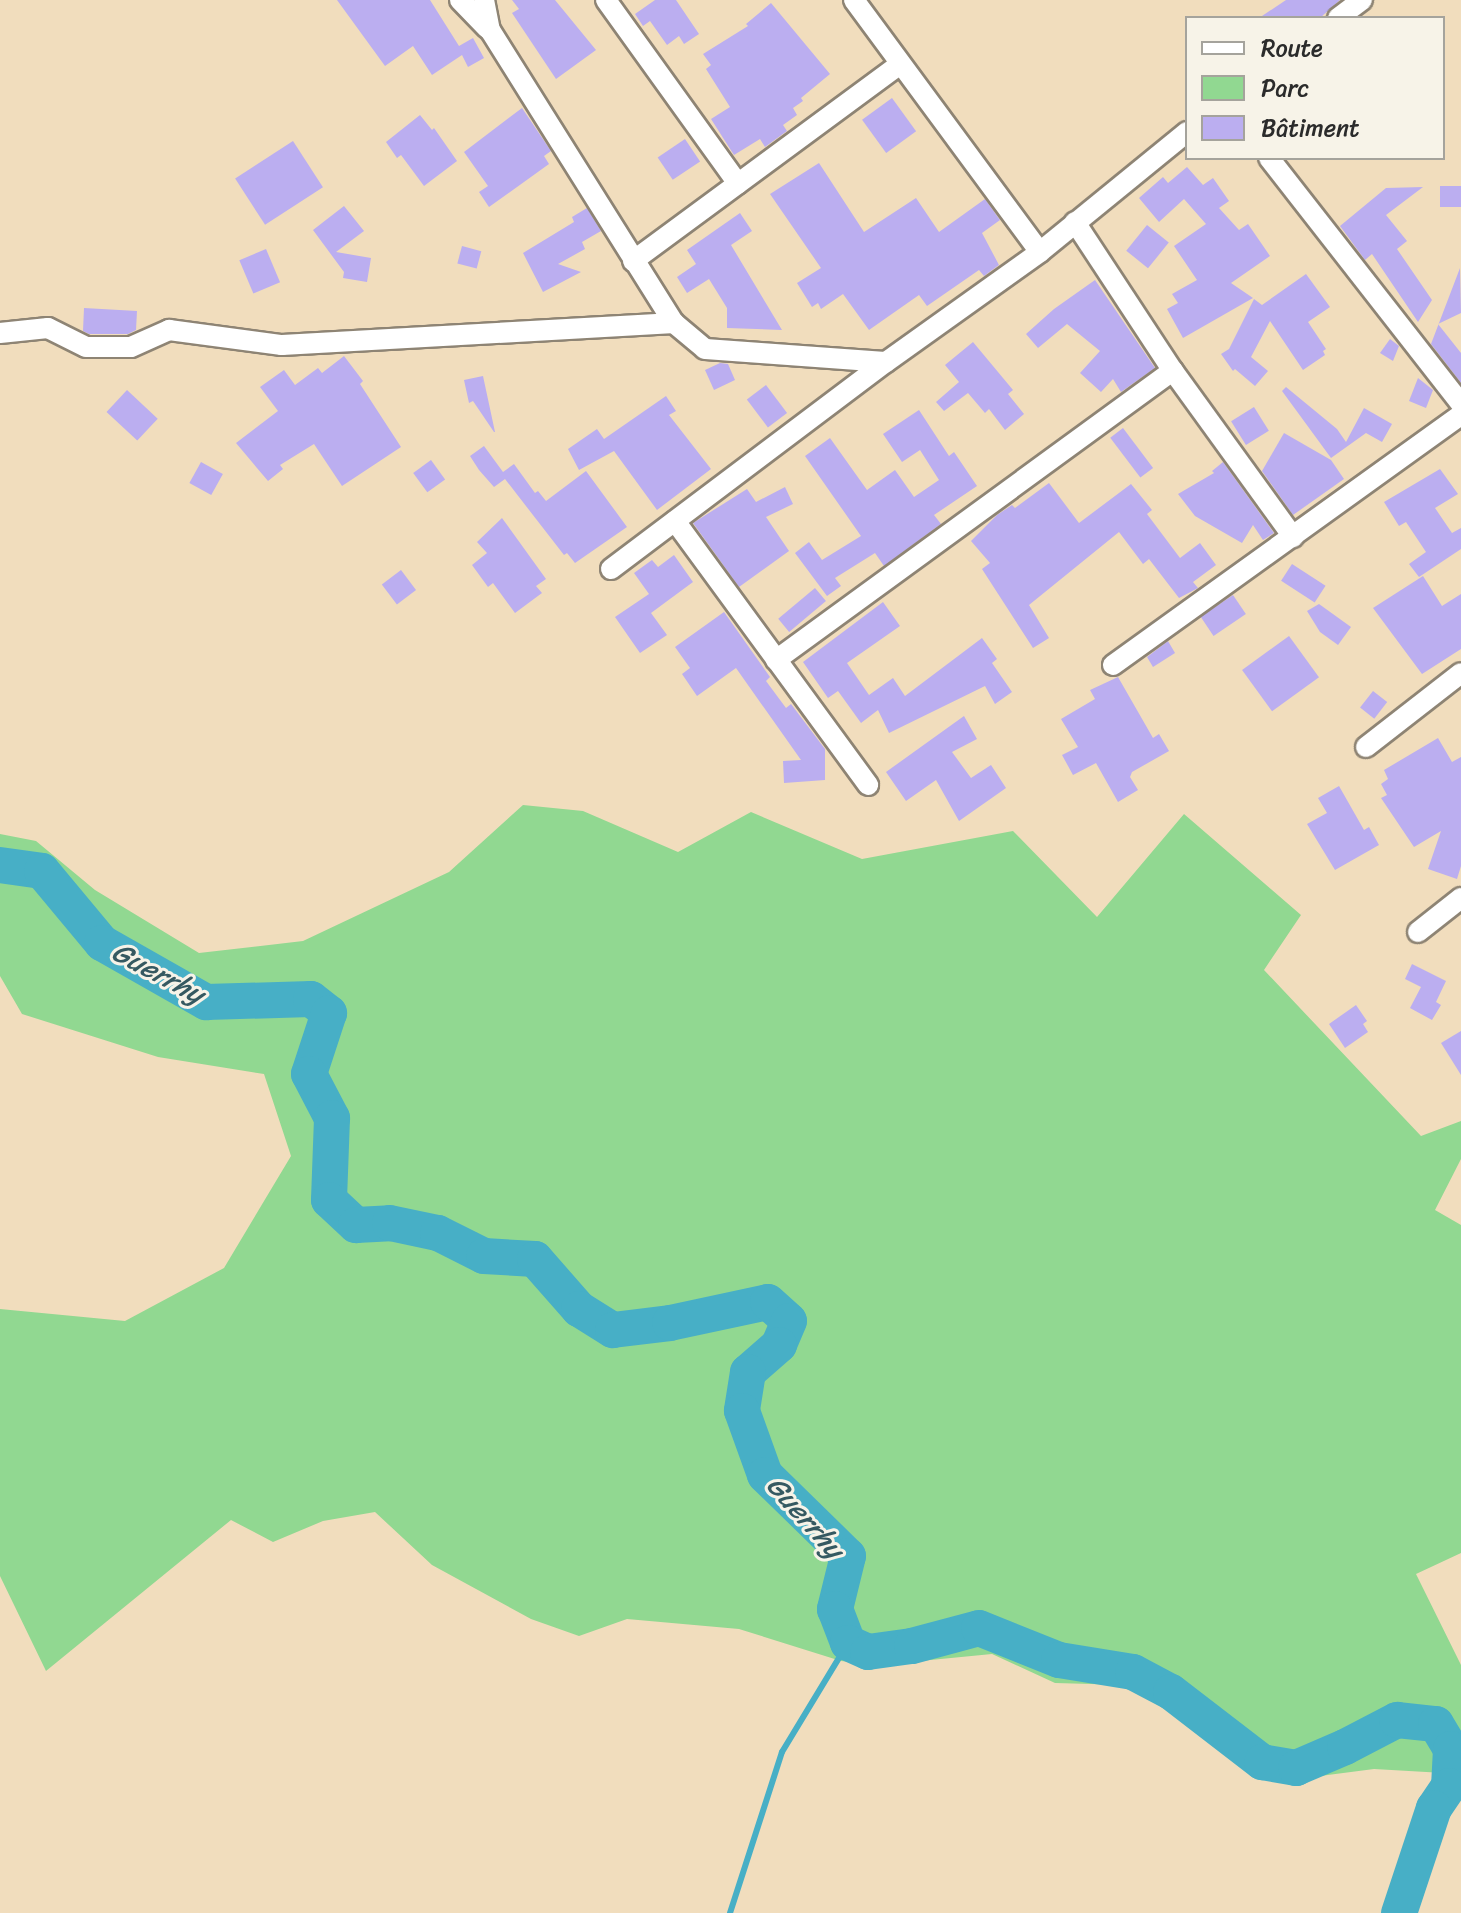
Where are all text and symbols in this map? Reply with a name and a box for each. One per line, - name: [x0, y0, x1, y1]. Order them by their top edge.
- legend: [1185, 16, 1445, 160]
- text: Route: [1261, 27, 1323, 69]
- text: Parc: [1261, 67, 1309, 109]
- text: Bâtiment: [1261, 107, 1360, 149]
- water label: Guerrhy: [106, 935, 210, 1011]
- water label: Guerrhy: [759, 1469, 851, 1565]

